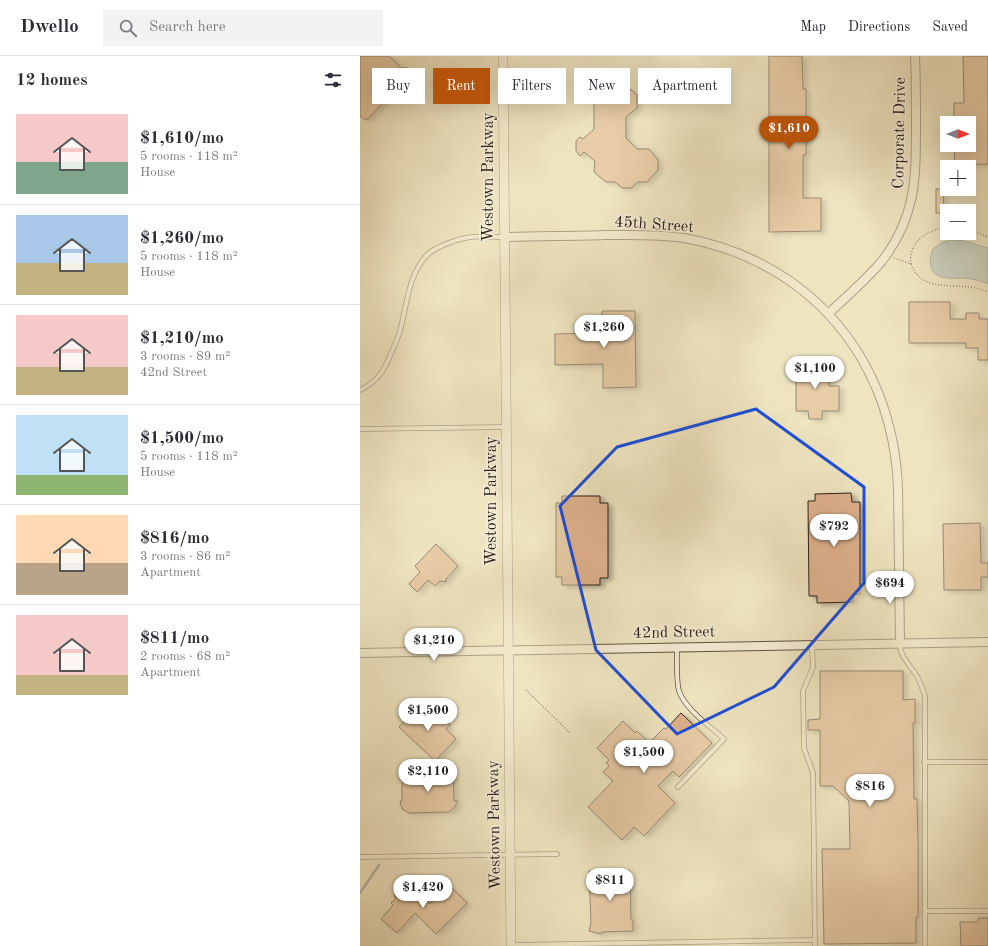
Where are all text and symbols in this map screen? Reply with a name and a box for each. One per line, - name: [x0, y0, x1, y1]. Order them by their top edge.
- search box: [103, 10, 383, 46]
- icon: search: [117, 17, 139, 39]
- text: Dwello: [20, 18, 79, 37]
- text: Search here: [149, 20, 226, 35]
- text: Map: [800, 20, 826, 34]
- text: Directions: [848, 20, 910, 34]
- text: Saved: [932, 20, 968, 34]
- chip: Buy: [372, 68, 425, 104]
- chip: Rent: [433, 68, 490, 104]
- chip: Filters: [498, 68, 566, 104]
- chip: New: [574, 68, 630, 104]
- chip: Apartment: [638, 68, 731, 104]
- icon: filters: [322, 69, 344, 91]
- text: 12 homes: [16, 72, 88, 89]
- street label: Corporate Drive: [891, 77, 909, 189]
- street label: Westown Parkway: [481, 112, 497, 242]
- pin: $1,610: [756, 116, 822, 150]
- north arrow: [940, 116, 976, 152]
- map controls: [940, 116, 976, 240]
- text: $1,610: [768, 122, 810, 135]
- icon: home: [48, 130, 96, 178]
- text: $1,610/mo: [140, 130, 224, 147]
- text: 5 rooms · 118 m²: [140, 150, 238, 163]
- button: +: [940, 160, 976, 196]
- text: House: [140, 166, 175, 179]
- button: −: [940, 204, 976, 240]
- street label: 45th Street: [614, 214, 695, 236]
- text: $1,260/mo: [140, 230, 224, 247]
- icon: home: [48, 231, 96, 279]
- text: 5 rooms · 118 m²: [140, 250, 238, 263]
- text: House: [140, 266, 175, 279]
- pin: $1,260: [571, 315, 637, 349]
- text: $1,260: [583, 321, 625, 334]
- text: $1,210/mo: [140, 330, 224, 347]
- icon: home: [48, 331, 96, 379]
- text: 3 rooms · 89 m²: [140, 350, 230, 363]
- pin: $1,100: [782, 356, 848, 390]
- text: $1,100: [794, 362, 836, 375]
- text: 42nd Street: [140, 366, 207, 379]
- text: $1,500/mo: [140, 430, 224, 447]
- icon: home: [48, 431, 96, 479]
- street label: Westown Parkway: [484, 436, 500, 566]
- text: 5 rooms · 118 m²: [140, 450, 238, 463]
- text: House: [140, 466, 175, 479]
- pin: $792: [810, 514, 858, 548]
- text: $792: [819, 520, 849, 533]
- text: $816/mo: [140, 530, 209, 547]
- icon: home: [48, 531, 96, 579]
- text: 3 rooms · 86 m²: [140, 550, 230, 563]
- text: Apartment: [140, 566, 201, 579]
- pin: $694: [866, 571, 914, 605]
- text: $694: [875, 577, 905, 590]
- street label: 42nd Street: [633, 624, 716, 642]
- pin: $1,210: [401, 628, 467, 662]
- text: $811/mo: [140, 630, 209, 647]
- icon: home: [48, 631, 96, 679]
- text: $1,210: [413, 634, 455, 647]
- text: 2 rooms · 68 m²: [140, 650, 230, 663]
- text: Apartment: [140, 666, 201, 679]
- pin: $1,500: [395, 698, 461, 732]
- text: $1,500: [407, 704, 449, 717]
- pin: $1,500: [611, 740, 677, 774]
- text: $1,500: [623, 746, 665, 759]
- pin: $2,110: [395, 759, 461, 793]
- street label: Westown Parkway: [486, 760, 504, 890]
- text: $2,110: [407, 765, 449, 778]
- pin: $816: [846, 774, 894, 808]
- text: $816: [855, 780, 885, 793]
- pin: $811: [586, 868, 634, 902]
- text: $811: [595, 874, 625, 887]
- pin: $1,420: [390, 875, 456, 909]
- text: $1,420: [402, 881, 444, 894]

